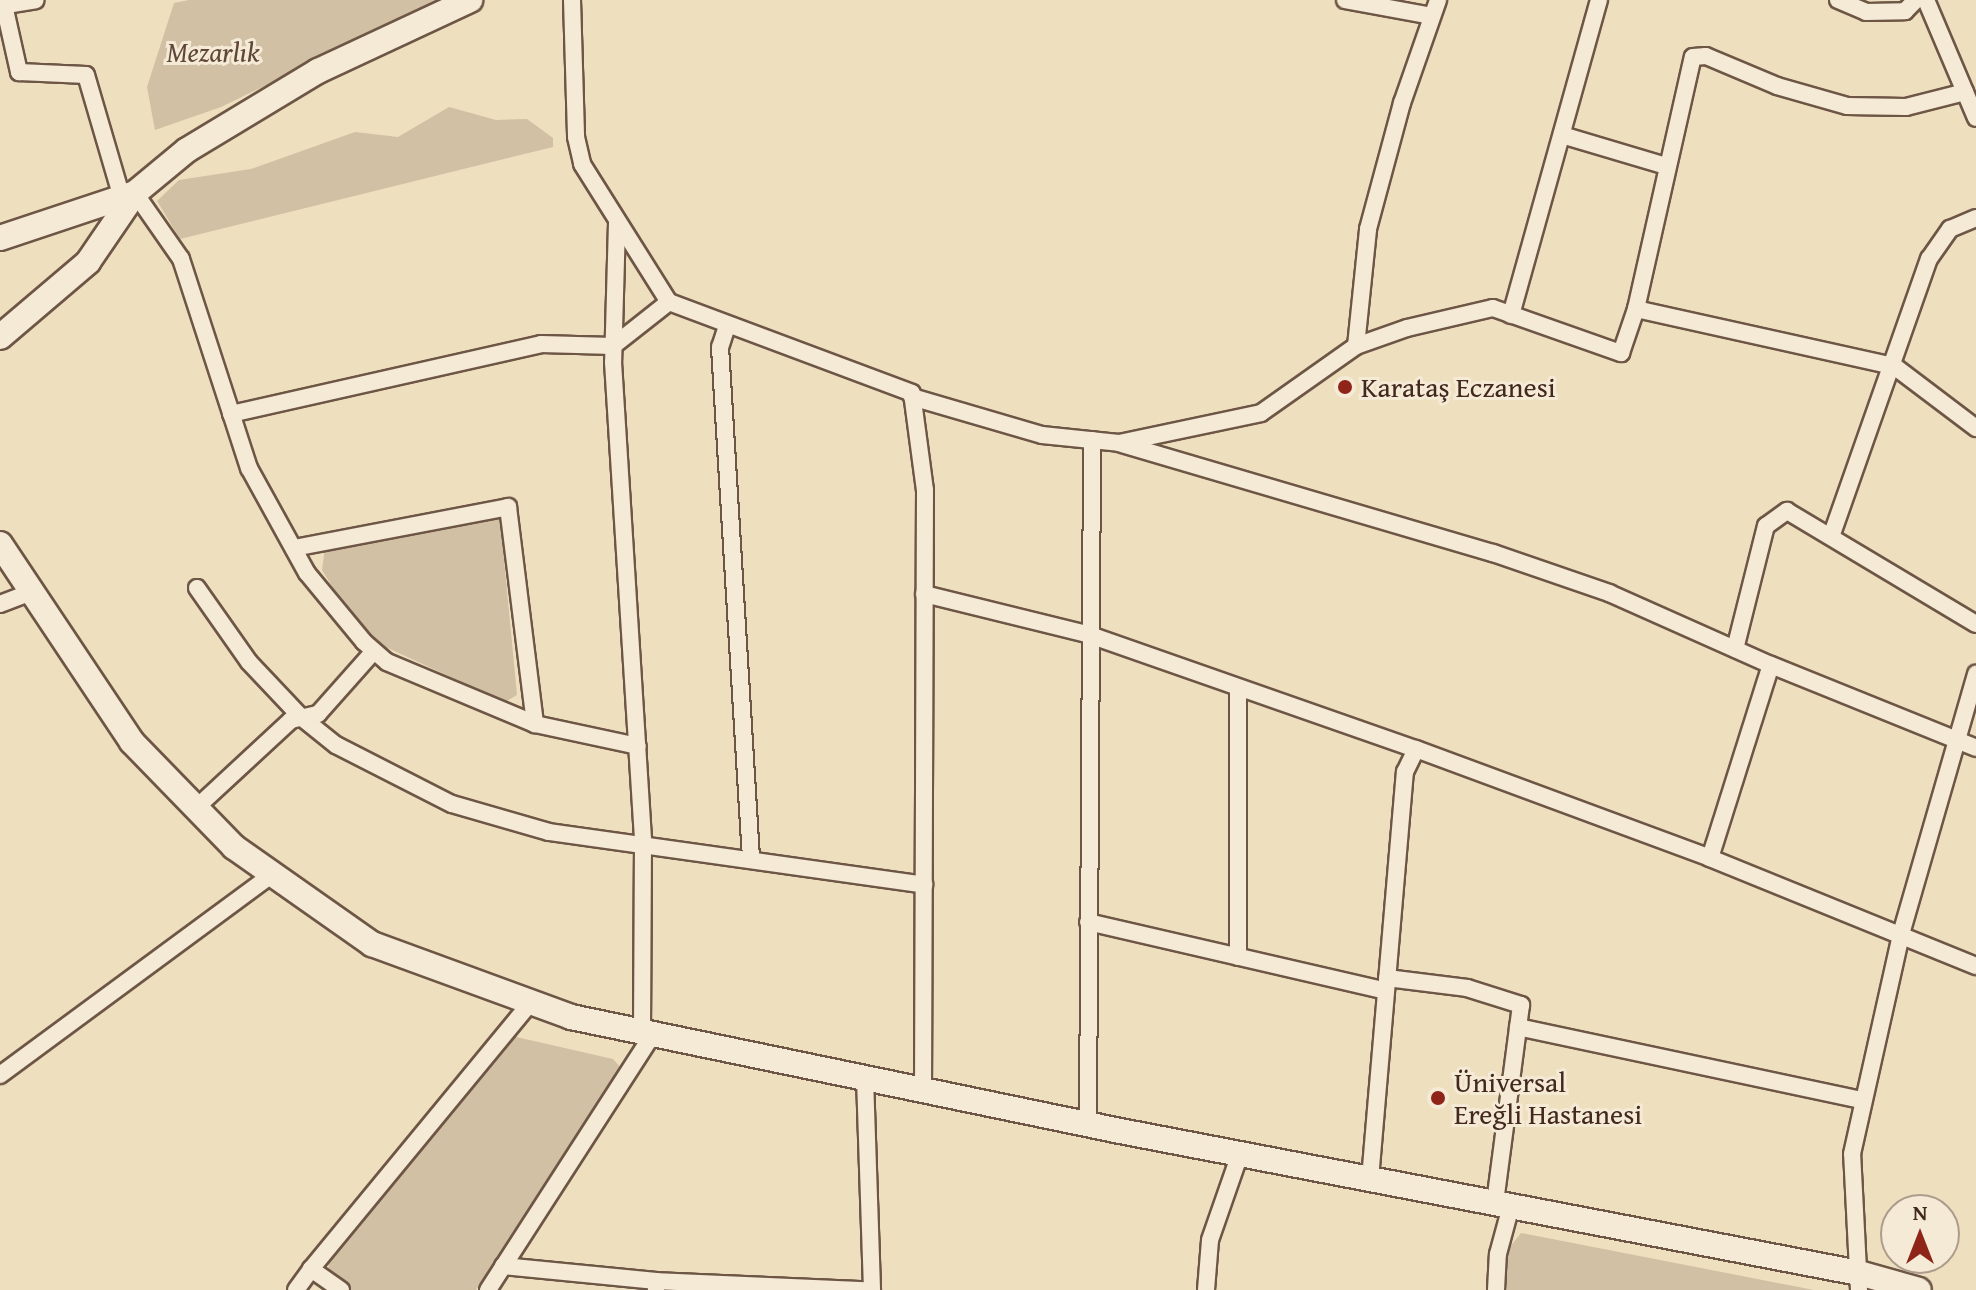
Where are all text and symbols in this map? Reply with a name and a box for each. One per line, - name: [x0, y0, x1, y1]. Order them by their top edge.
- park label: Mezarlık: [166, 35, 260, 69]
- place label: Karataş Eczanesi: [1361, 370, 1556, 404]
- marker: Karataş Eczanesi: [1336, 378, 1354, 396]
- place label: Üniversal Ereğli Hastanesi: [1454, 1065, 1642, 1131]
- marker: Üniversal Ereğli Hastanesi: [1429, 1089, 1447, 1107]
- north arrow: [1880, 1194, 1960, 1274]
- text: N: [1913, 1196, 1927, 1228]

